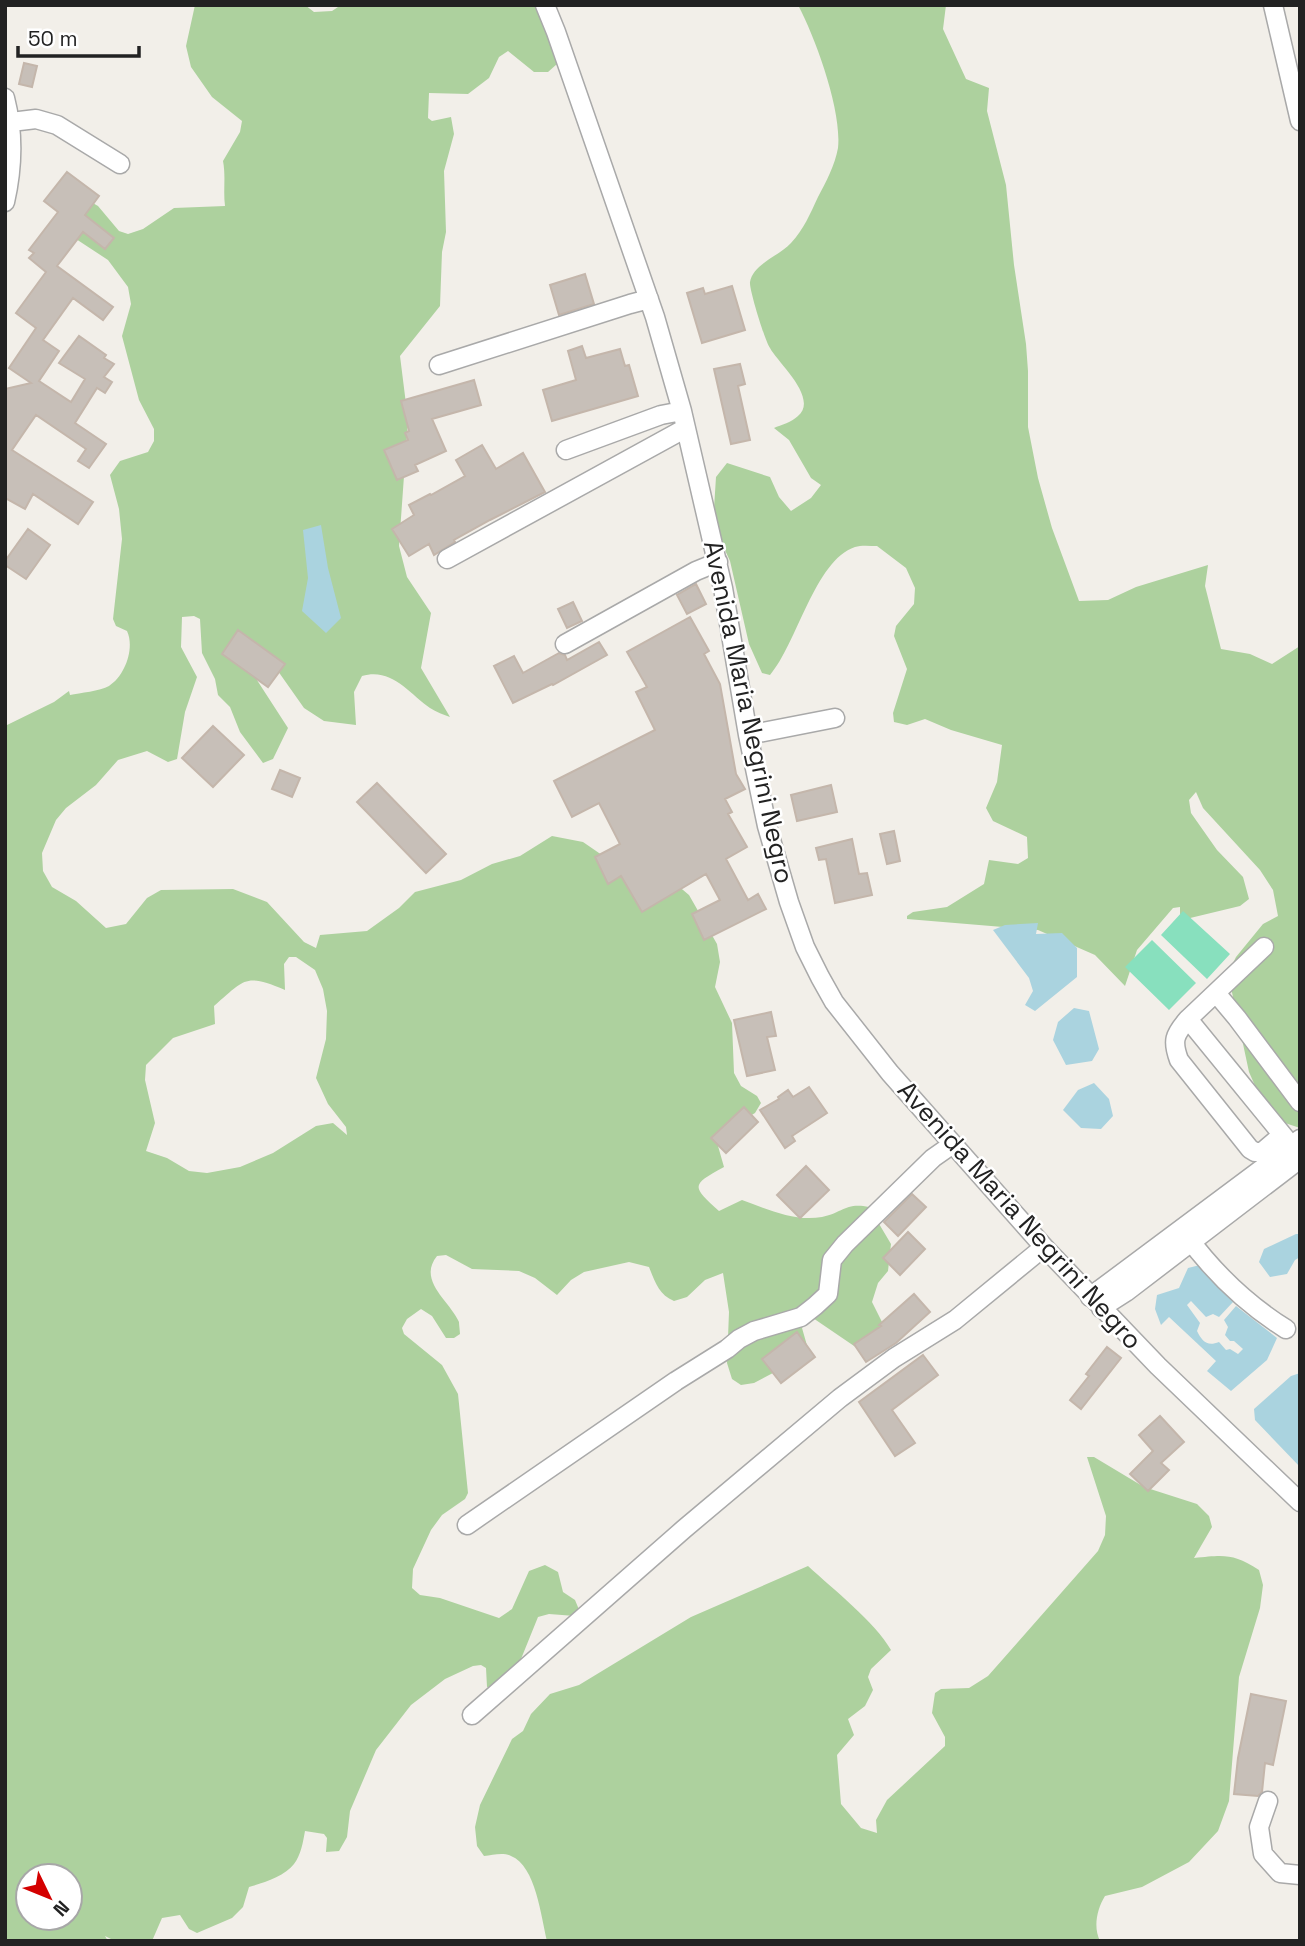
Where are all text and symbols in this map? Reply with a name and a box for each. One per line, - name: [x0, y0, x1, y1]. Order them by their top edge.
- scale bar: [18, 14, 138, 58]
- text: 50 m: [28, 25, 78, 52]
- street label: Avenida Maria Negrini Negro: [696, 537, 802, 887]
- street label: Avenida Maria Negrini Negro: [890, 1074, 1150, 1356]
- north arrow: [14, 1862, 84, 1932]
- text: N: [48, 1895, 75, 1921]

